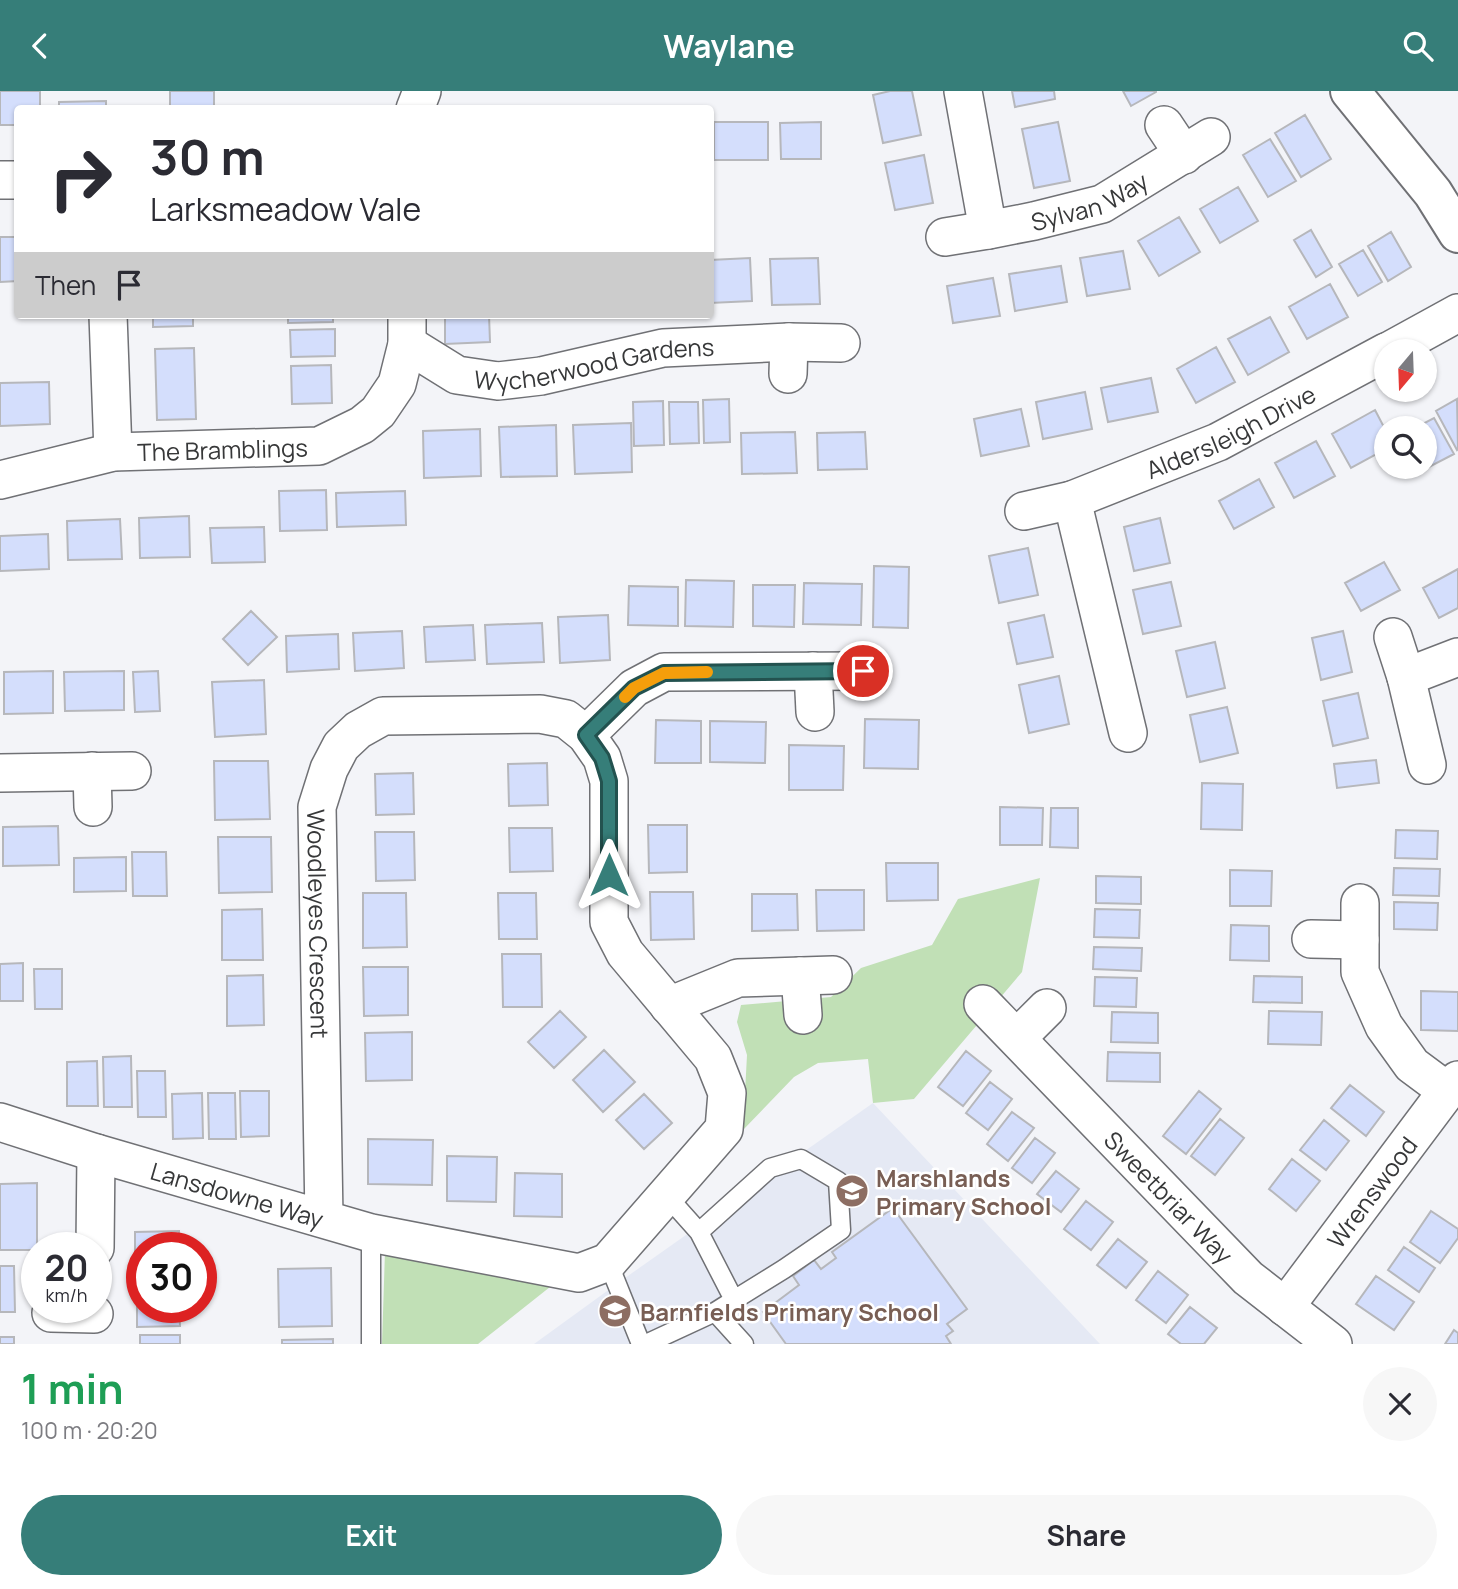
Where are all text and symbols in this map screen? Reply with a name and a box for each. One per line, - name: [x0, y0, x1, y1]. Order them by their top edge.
- text: Waylane: [663, 24, 795, 68]
- icon: back: [21, 27, 59, 65]
- icon: search: [1399, 27, 1437, 65]
- text: 30 m: [150, 123, 265, 190]
- icon: right: [35, 133, 126, 224]
- street label: Sylvan Way: [1027, 163, 1154, 238]
- text: Larksmeadow Vale: [150, 187, 421, 231]
- icon: arrive: [110, 266, 148, 304]
- text: Then: [35, 267, 96, 303]
- street label: Wycherwood Gardens: [472, 329, 715, 398]
- north arrow: [1374, 339, 1437, 403]
- map controls: [1374, 339, 1437, 479]
- street label: Aldersleigh Drive: [1141, 376, 1321, 486]
- button: search: [1374, 416, 1437, 479]
- street label: The Bramblings: [137, 430, 308, 468]
- pin: [833, 641, 893, 701]
- icon: arrive: [844, 652, 882, 690]
- street label: Woodleyes Crescent: [301, 809, 337, 1039]
- position arrow: [572, 838, 646, 912]
- street label: Sweetbriar Way: [1098, 1123, 1241, 1270]
- street label: Wrenswood: [1319, 1129, 1424, 1254]
- street label: Lansdowne Way: [147, 1153, 328, 1235]
- place label: Marshlands Primary School: [876, 1161, 1051, 1222]
- school or university icon: Marshlands Primary School: [833, 1172, 871, 1210]
- speed limit sign: 30: [126, 1232, 217, 1323]
- text: 20: [45, 1244, 88, 1292]
- text: km/h: [46, 1283, 87, 1307]
- school or university icon: Barnfields Primary School: [596, 1292, 634, 1330]
- place label: Barnfields Primary School: [640, 1295, 939, 1328]
- text: 1 min: [21, 1359, 124, 1417]
- button: close: [1363, 1367, 1437, 1441]
- text: 100 m · 20:20: [21, 1414, 158, 1446]
- button: Exit: [21, 1495, 722, 1575]
- button: Share: [736, 1495, 1437, 1575]

